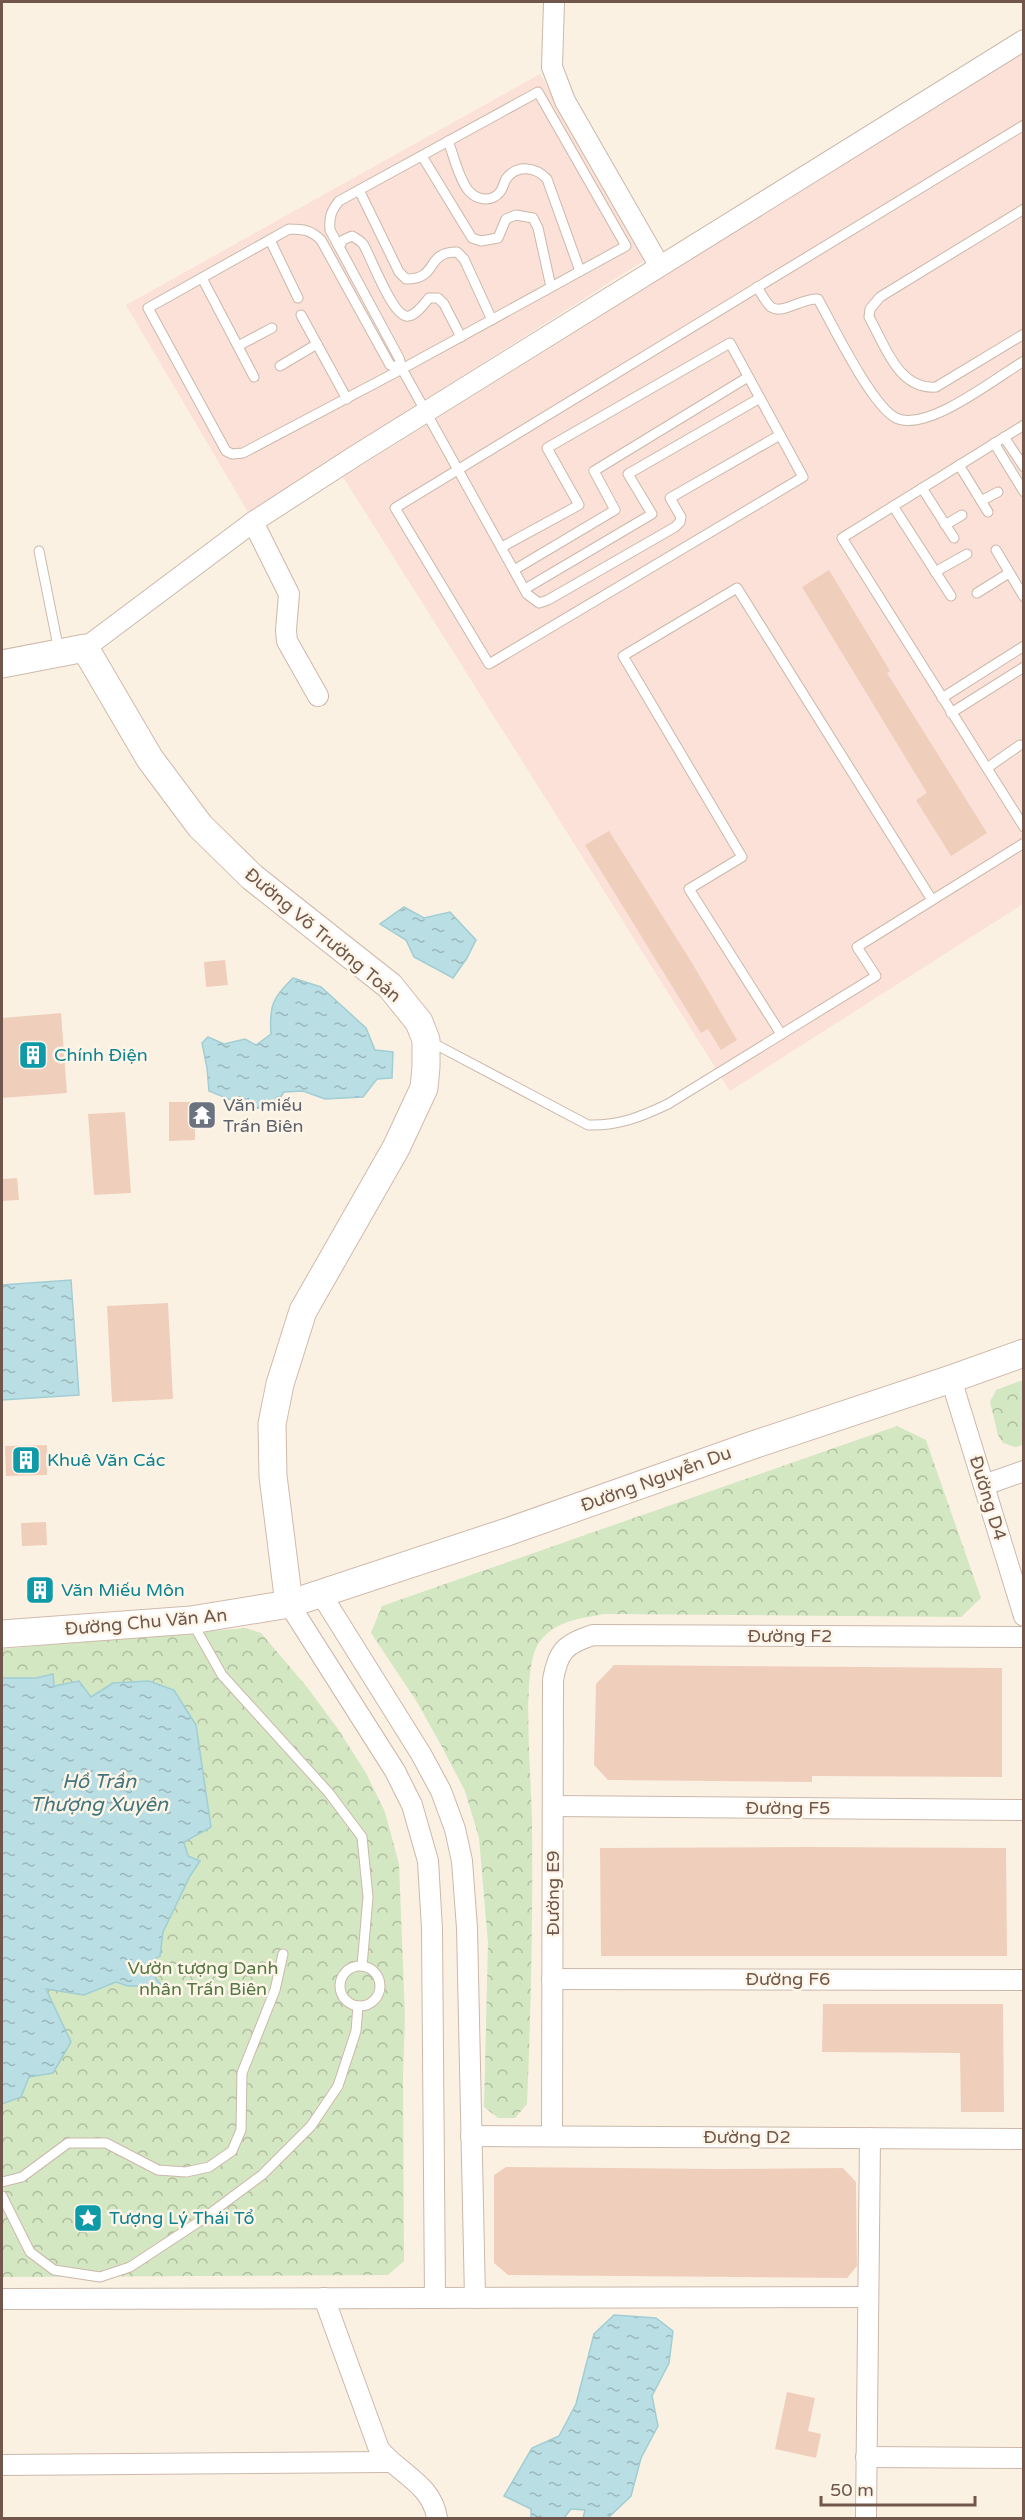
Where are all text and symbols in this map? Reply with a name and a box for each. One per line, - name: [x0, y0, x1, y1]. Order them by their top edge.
- street label: Đường Võ Trường Toản: [240, 863, 406, 1007]
- building icon: Chính Điện: [17, 1039, 49, 1071]
- place label: Chính Điện: [54, 1044, 148, 1066]
- place label: Văn miếu Trấn Biên: [223, 1094, 304, 1137]
- temple icon: Văn miếu Trấn Biên: [186, 1099, 218, 1131]
- street label: Đường Nguyễn Du: [578, 1442, 734, 1516]
- building icon: Khuê Văn Các: [10, 1444, 42, 1476]
- place label: Khuê Văn Các: [47, 1449, 165, 1471]
- street label: Đường D4: [965, 1453, 1011, 1543]
- building icon: Văn Miếu Môn: [24, 1574, 56, 1606]
- place label: Văn Miếu Môn: [61, 1579, 185, 1601]
- street label: Đường Chu Văn An: [64, 1604, 228, 1640]
- street label: Đường F2: [748, 1625, 832, 1647]
- water label: Hồ Trần Thượng Xuyên: [30, 1770, 169, 1817]
- street label: Đường F5: [746, 1797, 830, 1819]
- street label: Đường E9: [542, 1850, 564, 1936]
- park label: Vườn tượng Danh nhân Trấn Biên: [128, 1957, 278, 2000]
- street label: Đường F6: [746, 1968, 830, 1990]
- street label: Đường D2: [703, 2126, 791, 2148]
- place icon: Tượng Lý Thái Tổ: [72, 2202, 104, 2234]
- place label: Tượng Lý Thái Tổ: [109, 2207, 255, 2229]
- scale bar: [821, 2469, 976, 2507]
- text: 50 m: [830, 2479, 874, 2501]

